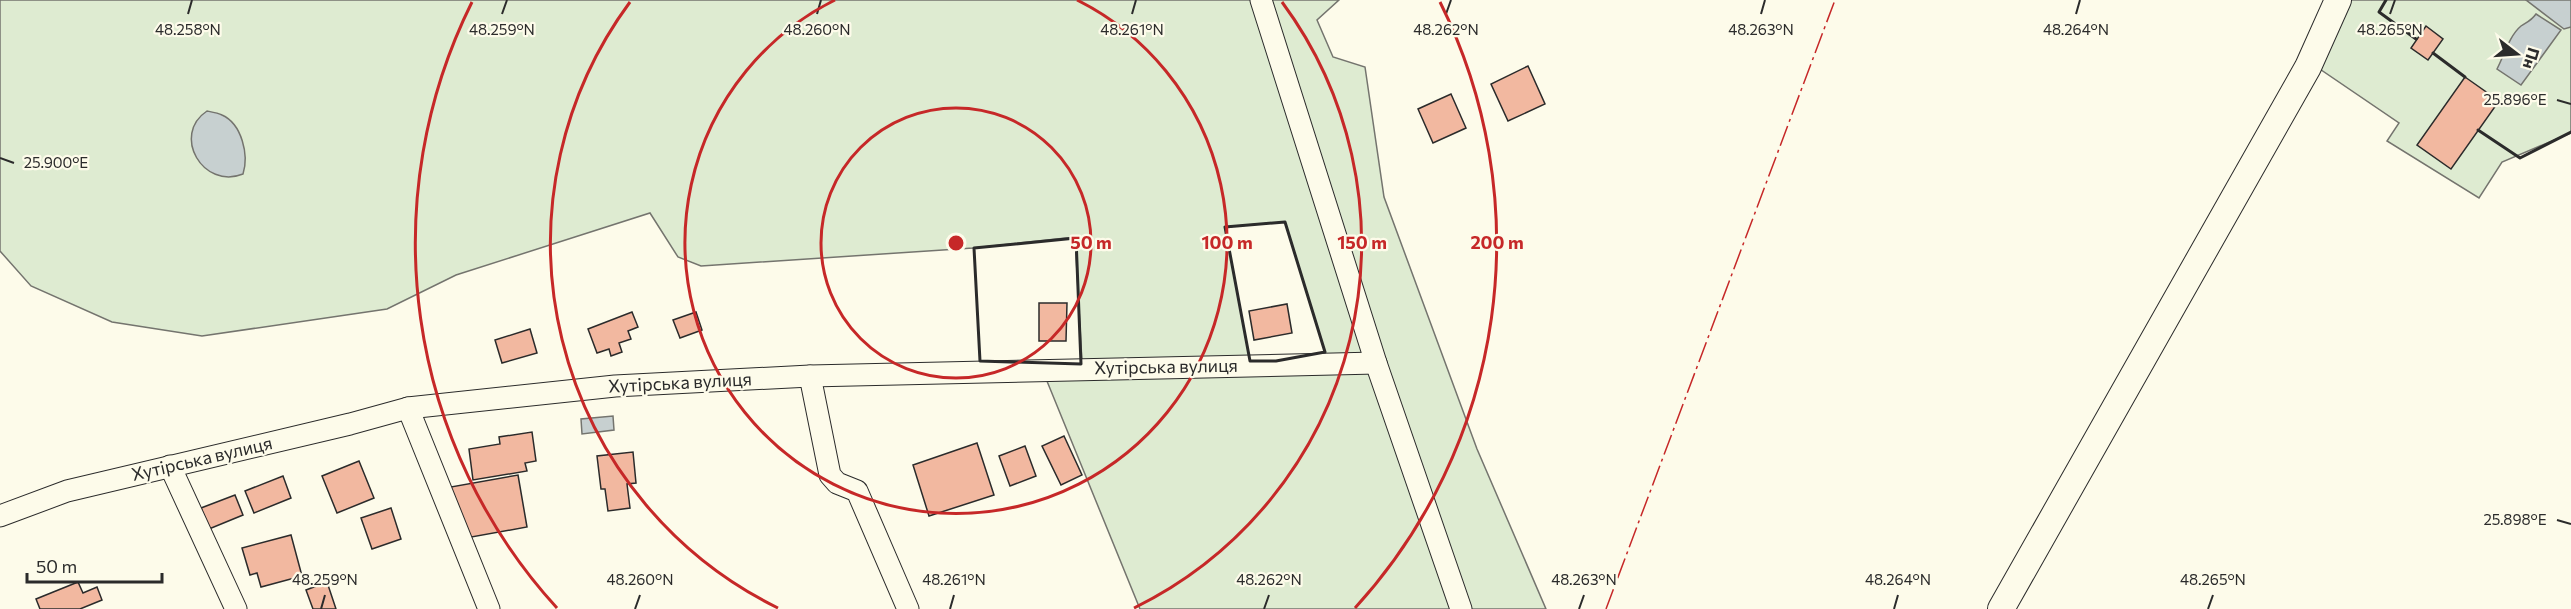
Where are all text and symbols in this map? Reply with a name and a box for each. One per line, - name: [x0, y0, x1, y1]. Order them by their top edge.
- text: 48.258°N: [155, 20, 221, 38]
- text: 48.259°N: [469, 20, 535, 38]
- text: 48.260°N: [784, 20, 850, 38]
- text: 48.261°N: [1100, 20, 1164, 38]
- text: 48.262°N: [1413, 20, 1479, 38]
- text: 48.263°N: [1728, 20, 1794, 38]
- text: 48.264°N: [2043, 20, 2109, 38]
- text: 48.265°N: [2357, 20, 2423, 38]
- north arrow: [2487, 24, 2547, 84]
- text: Пн: [2520, 46, 2544, 71]
- text: 25.896°E: [2483, 90, 2547, 108]
- text: 25.900°E: [24, 153, 88, 171]
- text: 50 m: [1070, 231, 1112, 253]
- text: 100 m: [1201, 231, 1253, 253]
- text: 150 m: [1337, 231, 1387, 253]
- text: 200 m: [1470, 231, 1524, 253]
- centre of rings: [946, 233, 966, 253]
- street label: Хутірська вулиця: [1094, 354, 1238, 378]
- street label: Хутірська вулиця: [607, 367, 752, 397]
- street label: Хутірська вулиця: [129, 431, 274, 485]
- text: 25.898°E: [2483, 510, 2547, 528]
- scale bar: [27, 546, 162, 584]
- text: 50 m: [36, 555, 77, 577]
- text: 48.259°N: [292, 570, 358, 588]
- text: 48.260°N: [607, 570, 673, 588]
- text: 48.261°N: [922, 570, 986, 588]
- text: 48.262°N: [1236, 570, 1302, 588]
- text: 48.263°N: [1551, 570, 1617, 588]
- text: 48.264°N: [1865, 570, 1931, 588]
- text: 48.265°N: [2180, 570, 2246, 588]

